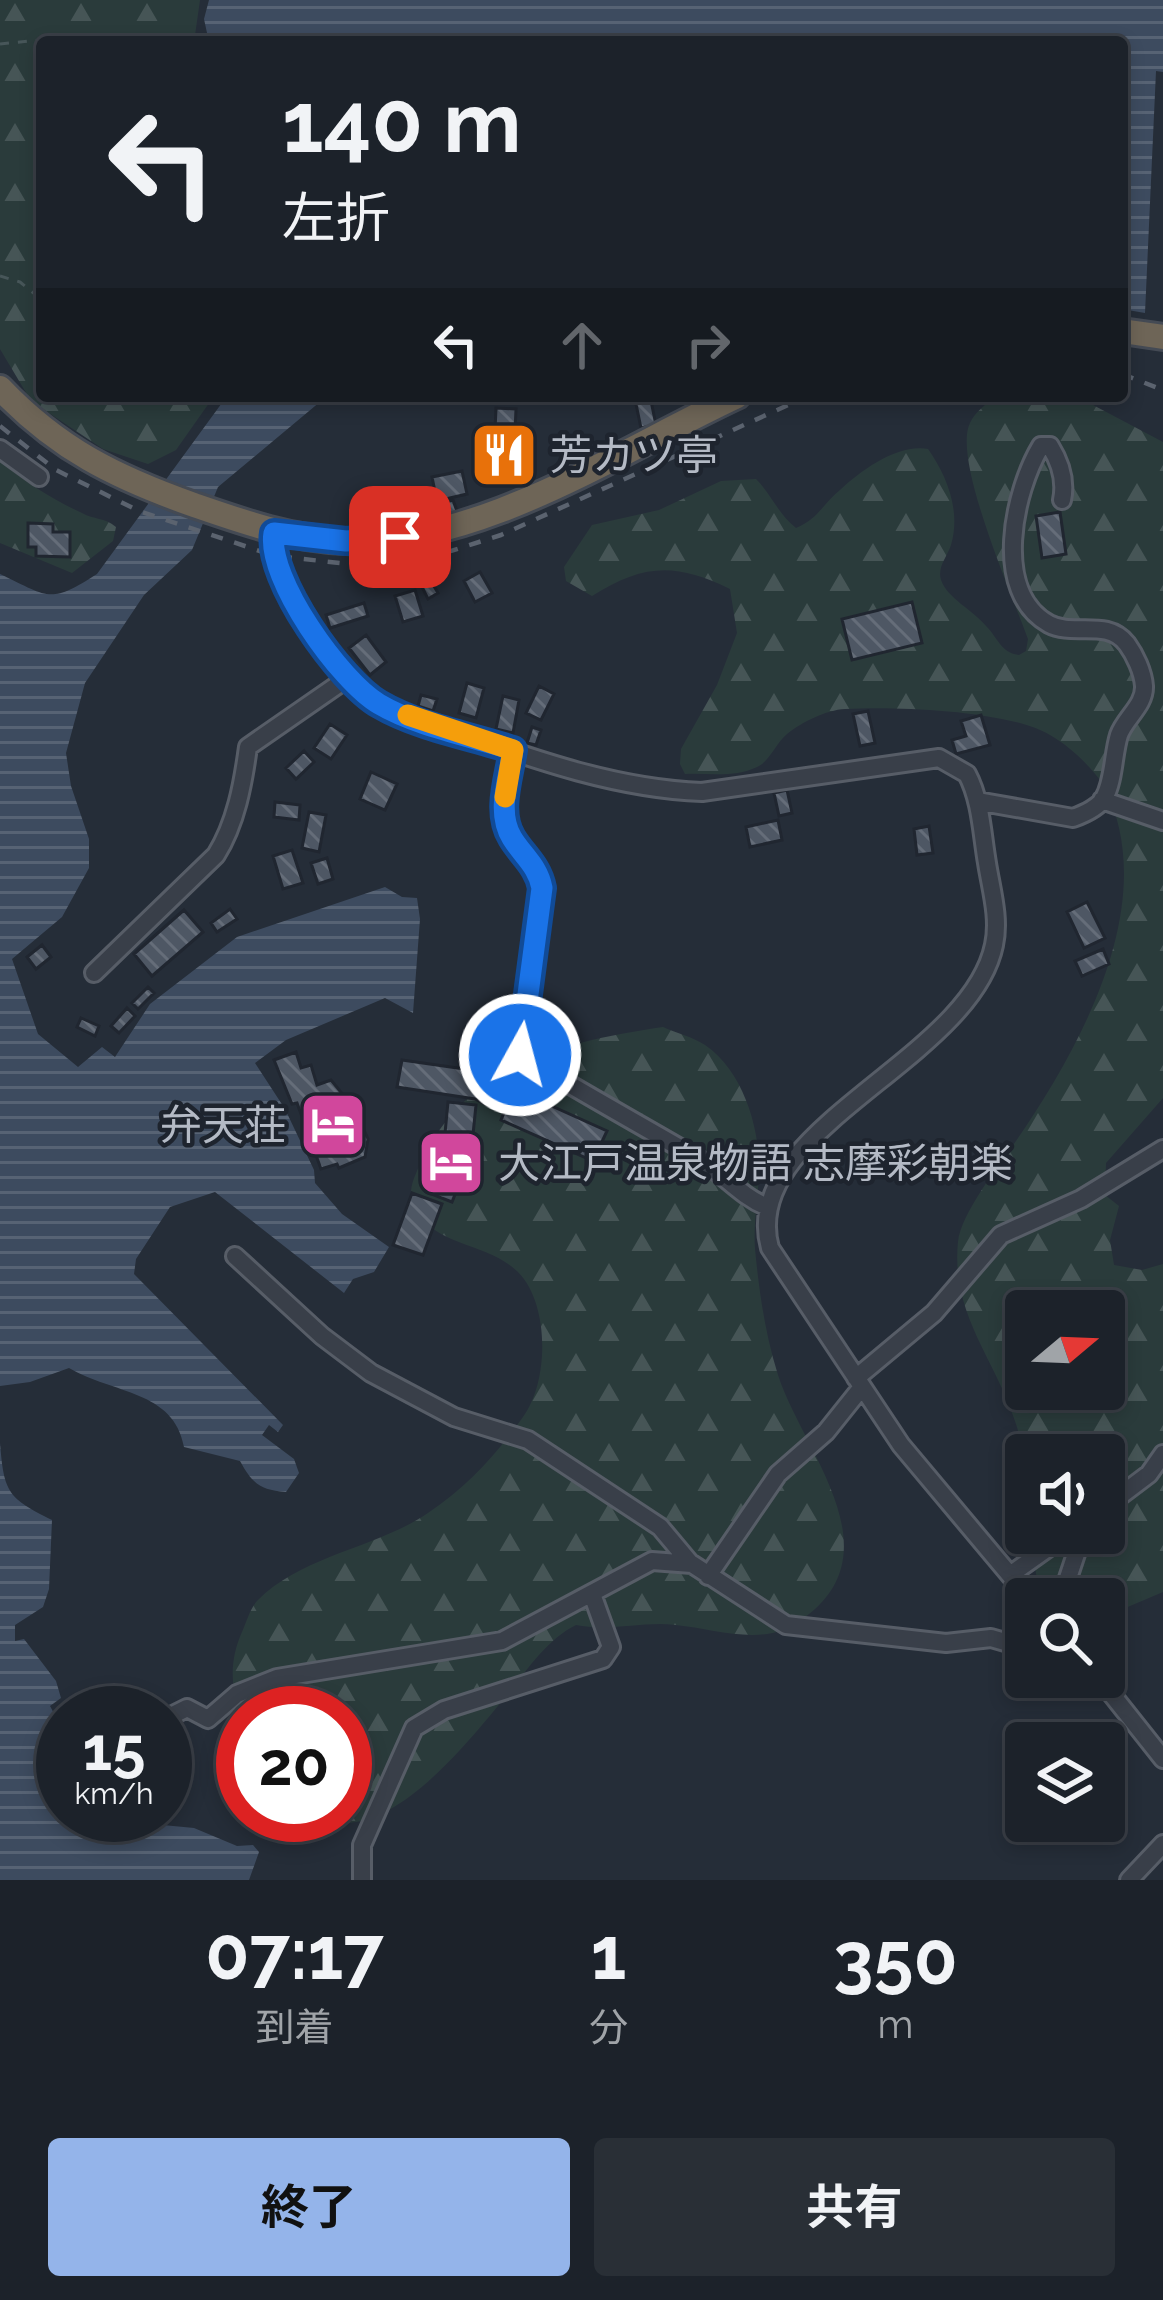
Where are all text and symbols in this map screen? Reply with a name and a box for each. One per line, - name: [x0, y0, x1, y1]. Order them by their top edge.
- text: 140 m: [282, 73, 521, 172]
- icon: left: [84, 84, 240, 240]
- text: 左折: [282, 186, 390, 250]
- icon: left: [423, 312, 489, 378]
- icon: ahead: [549, 312, 615, 378]
- icon: right: [675, 312, 741, 378]
- restaurant icon: 芳カツ亭: [469, 420, 539, 490]
- place label: 芳カツ亭: [550, 431, 718, 480]
- pin: [349, 486, 451, 588]
- icon: arrive: [367, 504, 433, 570]
- position arrow: [457, 992, 583, 1118]
- hotel icon: 弁天荘: [298, 1090, 368, 1160]
- place label: 弁天荘: [160, 1101, 286, 1150]
- hotel icon: 大江戸温泉物語 志摩彩朝楽: [416, 1128, 486, 1198]
- place label: 大江戸温泉物語 志摩彩朝楽: [498, 1139, 1013, 1188]
- north arrow: [1005, 1290, 1125, 1410]
- map controls: [1005, 1290, 1125, 1842]
- button: sound: [1005, 1434, 1125, 1554]
- button: search: [1005, 1578, 1125, 1698]
- speed limit sign: 20: [216, 1686, 372, 1842]
- text: 15: [83, 1714, 145, 1784]
- button: layers: [1005, 1722, 1125, 1842]
- text: km/h: [74, 1776, 154, 1811]
- text: 07:17: [205, 1911, 384, 1996]
- text: 1: [591, 1911, 626, 1996]
- text: 350: [833, 1916, 958, 2001]
- text: m: [878, 2001, 913, 2047]
- text: 到着: [256, 2004, 334, 2050]
- text: 分: [589, 2004, 628, 2050]
- button: 終了: [48, 2138, 570, 2276]
- button: 共有: [594, 2138, 1115, 2276]

